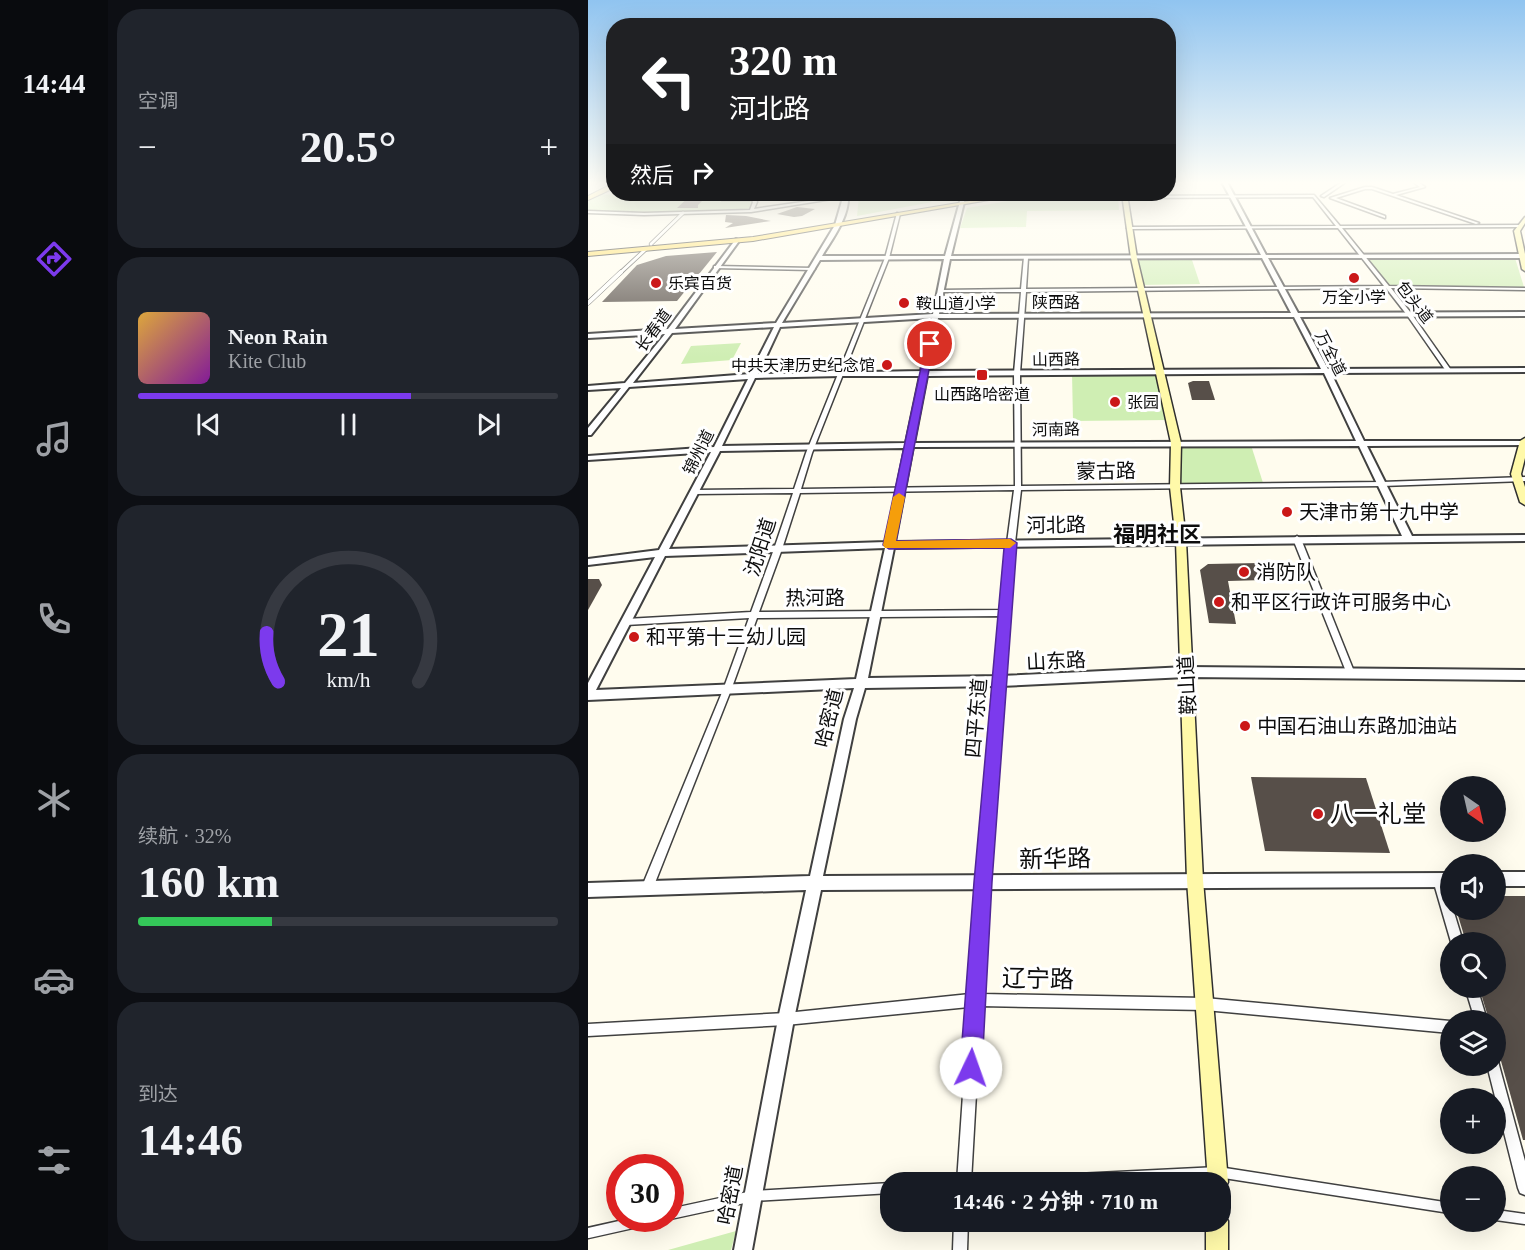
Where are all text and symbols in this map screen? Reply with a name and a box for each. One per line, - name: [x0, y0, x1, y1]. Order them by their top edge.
- text: 320 m: [729, 38, 838, 84]
- icon: left: [630, 42, 708, 120]
- text: 14:44: [23, 69, 86, 99]
- text: 空调: [138, 90, 178, 112]
- text: 河北路: [729, 94, 810, 124]
- text: 20.5°: [300, 122, 396, 172]
- text: −: [138, 129, 157, 165]
- text: +: [539, 129, 558, 165]
- icon: right: [686, 156, 719, 189]
- text: 然后: [630, 163, 674, 188]
- icon: directions: [33, 238, 75, 280]
- marker: 万全小学: [1347, 271, 1361, 285]
- place label: 乐宾百货: [668, 275, 732, 292]
- marker: 乐宾百货: [649, 276, 663, 290]
- street label: 包头道: [1393, 278, 1436, 326]
- place label: 万全小学: [1322, 289, 1386, 306]
- street label: 陕西路: [1032, 294, 1080, 311]
- place label: 鞍山道小学: [916, 295, 996, 312]
- marker: 鞍山道小学: [897, 296, 911, 310]
- street label: 长春道: [632, 306, 674, 355]
- pin: [904, 318, 955, 369]
- text: Neon Rain: [228, 324, 328, 349]
- icon: arrive: [913, 327, 946, 360]
- street label: 万全道: [1312, 328, 1349, 378]
- text: Kite Club: [228, 350, 306, 372]
- street label: 山西路: [1032, 351, 1080, 368]
- place label: 中共天津历史纪念馆: [731, 357, 875, 374]
- marker: 中共天津历史纪念馆: [880, 358, 894, 372]
- marker: 山西路哈密道: [975, 368, 989, 382]
- place label: 山西路哈密道: [934, 386, 1030, 403]
- place label: 张园: [1127, 394, 1159, 411]
- marker: 张园: [1108, 395, 1122, 409]
- icon: previous: [192, 408, 225, 441]
- icon: pause: [332, 408, 365, 441]
- icon: next: [472, 408, 505, 441]
- icon: music: [33, 418, 75, 460]
- street label: 河南路: [1032, 421, 1080, 438]
- street label: 锦州道: [680, 427, 717, 477]
- street label: 蒙古路: [1076, 459, 1136, 483]
- place label: 天津市第十九中学: [1299, 501, 1459, 523]
- marker: 天津市第十九中学: [1280, 505, 1294, 519]
- street label: 河北路: [1026, 513, 1086, 537]
- street label: 沈阳道: [740, 515, 780, 579]
- district label: 福明社区: [1113, 522, 1201, 547]
- place label: 消防队: [1256, 561, 1316, 583]
- marker: 消防队: [1237, 565, 1251, 579]
- street label: 热河路: [785, 587, 845, 609]
- place label: 和平区行政许可服务中心: [1231, 591, 1451, 613]
- marker: 和平区行政许可服务中心: [1212, 595, 1226, 609]
- icon: phone: [33, 598, 75, 640]
- text: 21: [317, 600, 379, 669]
- place label: 和平第十三幼儿园: [646, 626, 806, 648]
- marker: 和平第十三幼儿园: [627, 630, 641, 644]
- street label: 山东路: [1025, 648, 1087, 674]
- street label: 鞍山道: [1174, 654, 1200, 716]
- text: km/h: [326, 668, 370, 692]
- street label: 四平东道: [962, 677, 990, 759]
- street label: 哈密道: [811, 686, 847, 750]
- place label: 中国石油山东路加油站: [1257, 715, 1457, 737]
- marker: 中国石油山东路加油站: [1238, 719, 1252, 733]
- north arrow: [1440, 776, 1506, 842]
- map controls: [1440, 776, 1506, 1232]
- icon: climate: [33, 779, 75, 821]
- place label: 八一礼堂: [1330, 801, 1426, 827]
- marker: 八一礼堂: [1311, 807, 1325, 821]
- text: 续航 · 32%: [138, 825, 231, 847]
- street label: 新华路: [1019, 845, 1091, 873]
- button: sound: [1440, 854, 1506, 920]
- text: 160 km: [138, 857, 279, 907]
- button: search: [1440, 932, 1506, 998]
- icon: car: [33, 959, 75, 1001]
- street label: 辽宁路: [1002, 965, 1074, 993]
- button: layers: [1440, 1010, 1506, 1076]
- position arrow: [939, 1036, 1003, 1100]
- text: 到达: [138, 1083, 178, 1105]
- button: +: [1440, 1088, 1506, 1154]
- text: 14:46: [138, 1115, 243, 1165]
- icon: filters: [33, 1139, 75, 1181]
- speed limit sign: 30: [606, 1154, 684, 1232]
- street label: 哈密道: [713, 1163, 747, 1227]
- button: −: [1440, 1166, 1506, 1232]
- text: 14:46 · 2 分钟 · 710 m: [953, 1189, 1158, 1214]

